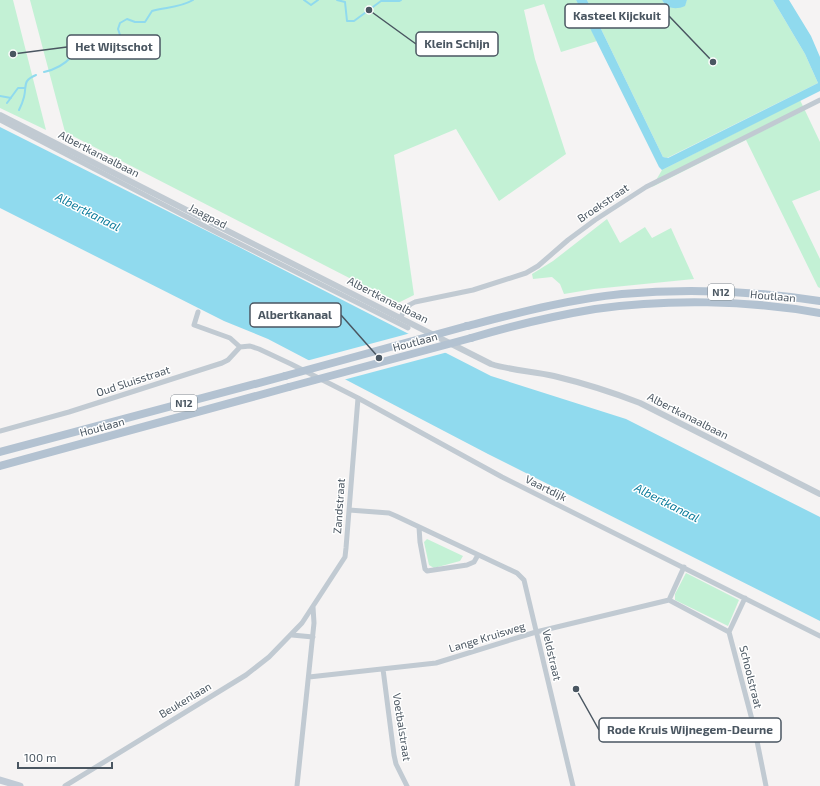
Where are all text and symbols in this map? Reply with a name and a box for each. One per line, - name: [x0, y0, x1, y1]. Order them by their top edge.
- callout: Kasteel Kijckuit: [565, 4, 669, 28]
- text: Kasteel Kijckuit: [573, 8, 661, 23]
- callout: Klein Schijn: [416, 32, 498, 56]
- callout: Het Wijtschot: [67, 35, 160, 59]
- text: Klein Schijn: [424, 36, 490, 51]
- text: Het Wijtschot: [75, 39, 153, 54]
- street label: Albertkanaalbaan: [57, 128, 142, 180]
- street label: Broekstraat: [574, 181, 631, 225]
- water label: Albertkanaal: [53, 188, 123, 233]
- street label: Jaagpad: [187, 201, 229, 231]
- street label: Albertkanaalbaan: [346, 274, 431, 326]
- road number: N12: [708, 284, 734, 300]
- street label: Houtlaan: [750, 287, 796, 304]
- callout: Albertkanaal: [250, 303, 341, 327]
- text: Albertkanaal: [258, 307, 332, 321]
- street label: Houtlaan: [391, 329, 439, 354]
- street label: Oud Sluisstraat: [94, 362, 171, 399]
- street label: Albertkanaalbaan: [646, 390, 731, 442]
- road number: N12: [171, 395, 197, 411]
- street label: Houtlaan: [78, 414, 126, 439]
- street label: Vaartdijk: [523, 472, 569, 504]
- street label: Zandstraat: [330, 478, 347, 534]
- water label: Albertkanaal: [632, 479, 702, 524]
- street label: Lange Kruisweg: [447, 619, 527, 654]
- street label: Veldstraat: [540, 628, 565, 682]
- street label: Schoolstraat: [737, 644, 766, 710]
- street label: Beukenlaan: [156, 679, 213, 720]
- street label: Voetbalstraat: [391, 692, 414, 762]
- callout: Rode Kruis Wijnegem-Deurne: [599, 718, 781, 742]
- text: Rode Kruis Wijnegem-Deurne: [607, 722, 773, 737]
- scale bar: [18, 744, 112, 770]
- text: 100 m: [24, 750, 56, 764]

